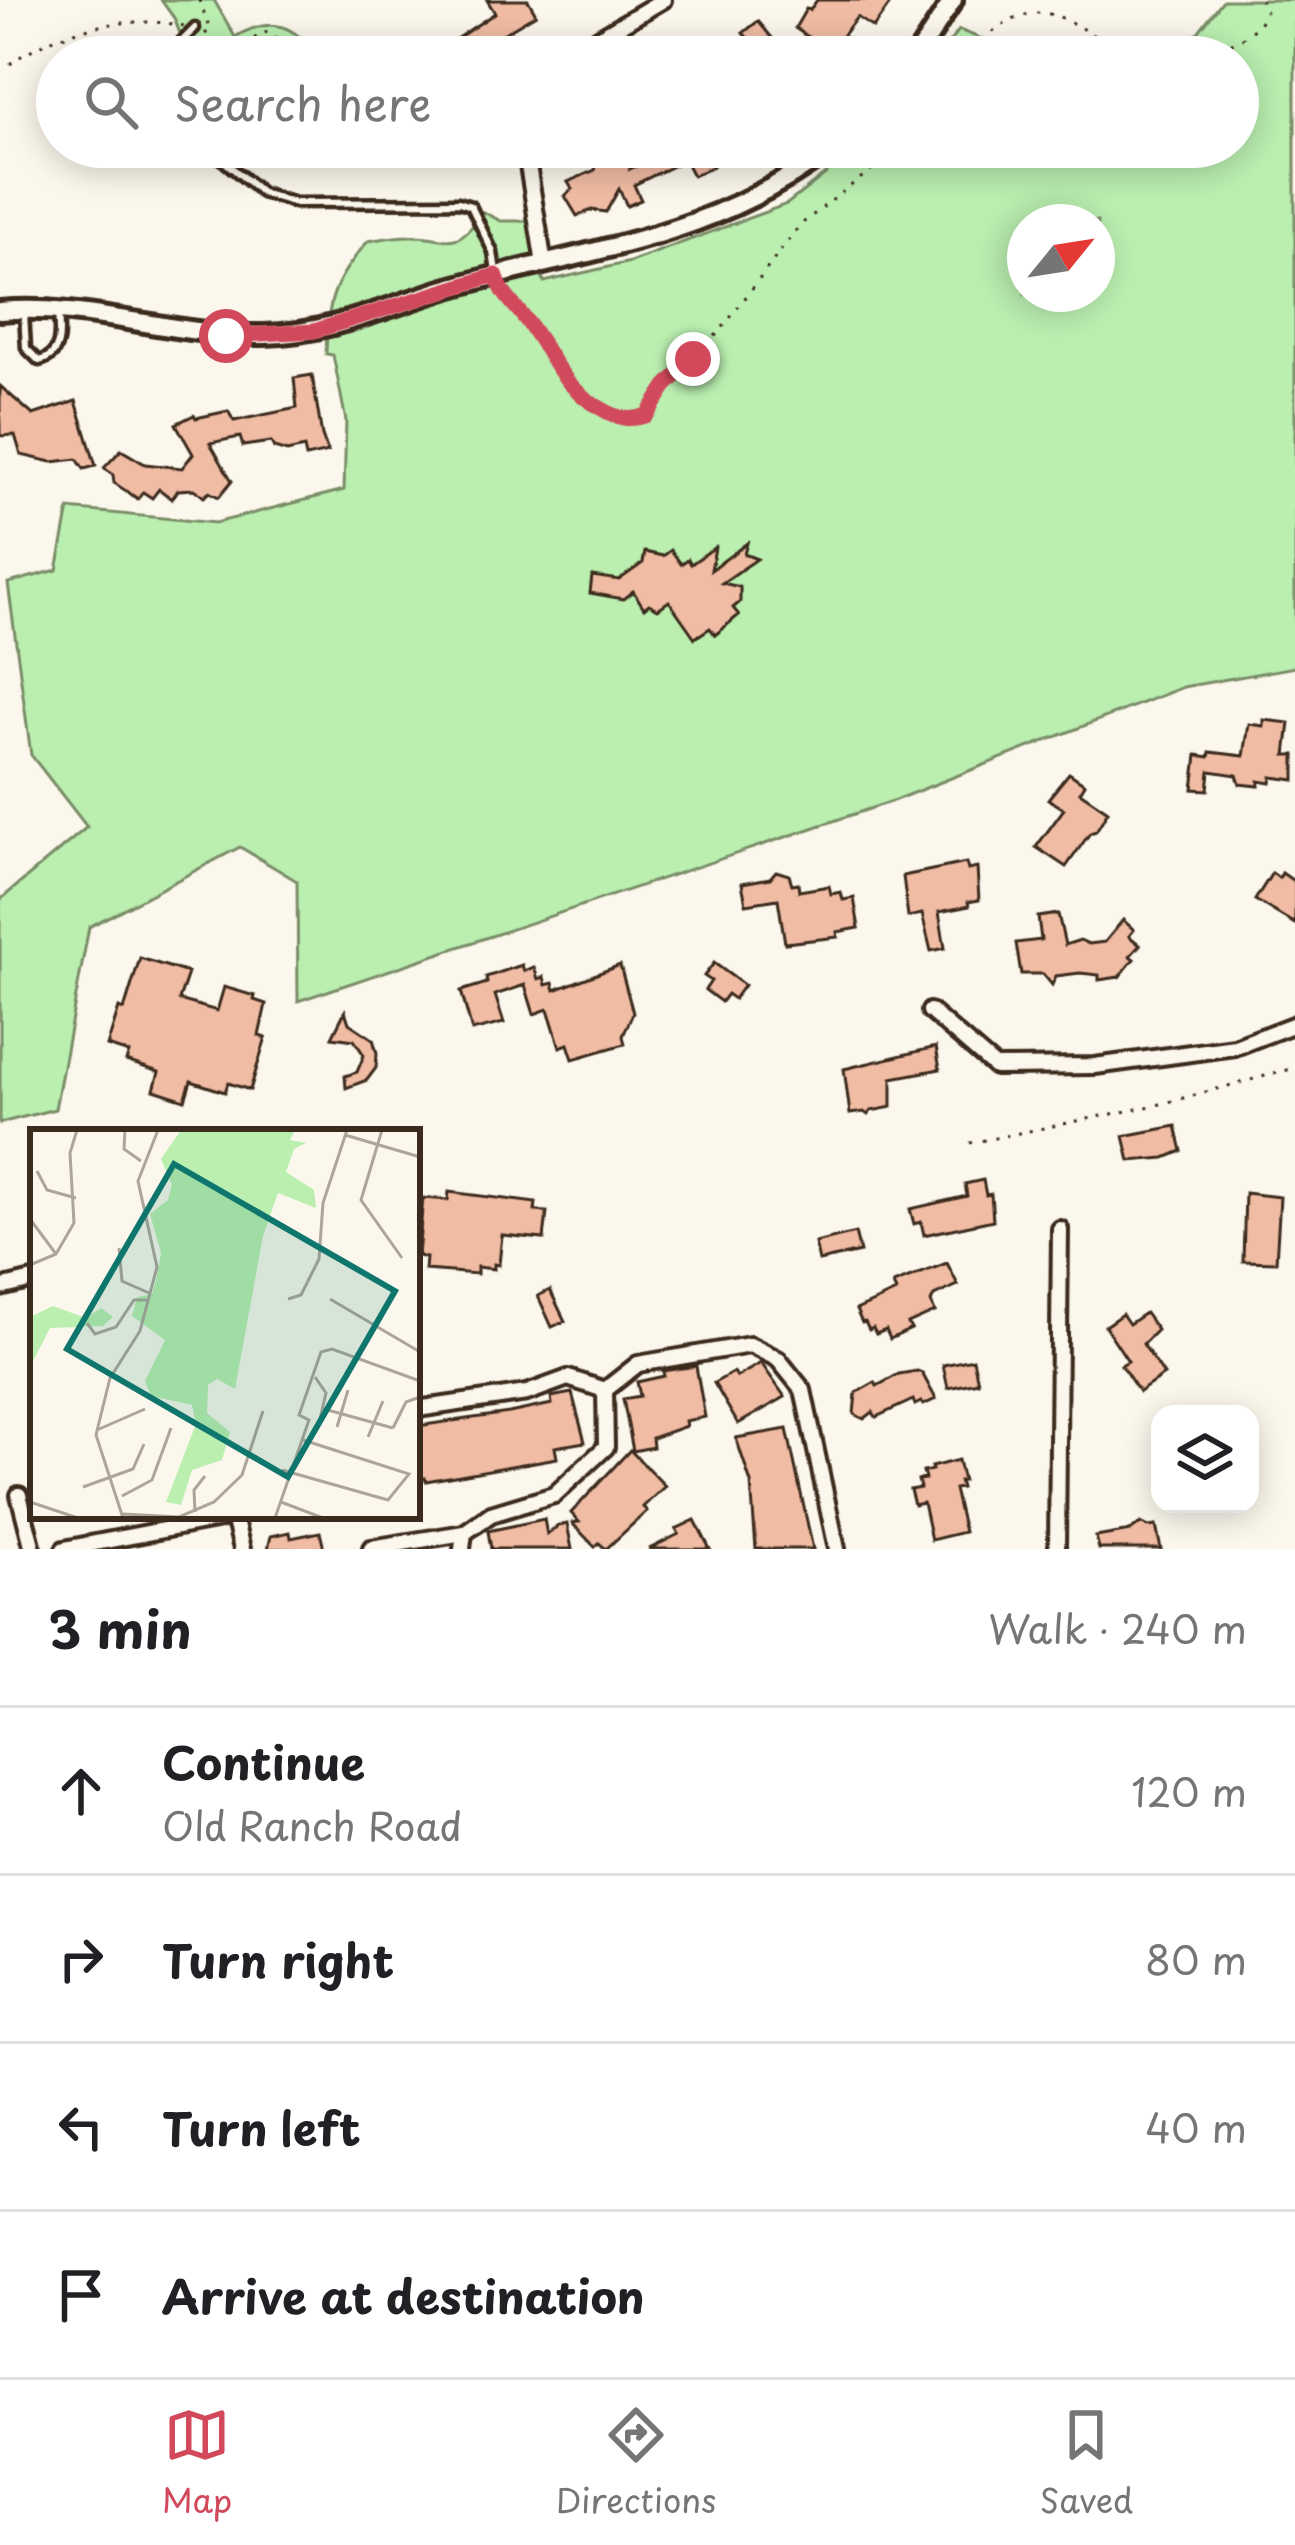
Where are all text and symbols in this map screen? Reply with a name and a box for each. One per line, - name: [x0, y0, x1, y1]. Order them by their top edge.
- search box: [36, 36, 1259, 168]
- text: Search here: [174, 68, 431, 136]
- icon: search: [78, 69, 144, 135]
- north arrow: [1007, 204, 1115, 312]
- route start: [199, 309, 253, 363]
- route end: [666, 332, 720, 386]
- inset map: [30, 1129, 420, 1519]
- map controls: [1151, 1405, 1259, 1513]
- button: layers: [1151, 1405, 1259, 1513]
- text: 3 min: [48, 1589, 192, 1666]
- text: Walk · 240 m: [989, 1598, 1247, 1657]
- text: Continue: [162, 1727, 365, 1795]
- icon: ahead: [48, 1758, 114, 1824]
- text: 120 m: [1131, 1761, 1247, 1820]
- text: Old Ranch Road: [162, 1795, 462, 1854]
- text: Turn right: [162, 1925, 394, 1993]
- icon: right: [48, 1926, 114, 1992]
- text: 80 m: [1145, 1929, 1247, 1988]
- text: Turn left: [162, 2093, 361, 2161]
- icon: left: [48, 2094, 114, 2160]
- text: 40 m: [1145, 2097, 1247, 2156]
- text: Arrive at destination: [162, 2261, 645, 2329]
- icon: arrive: [48, 2262, 114, 2328]
- tab: Map: [162, 2402, 232, 2524]
- tab: Directions: [556, 2402, 716, 2524]
- tab: Saved: [1040, 2402, 1133, 2524]

